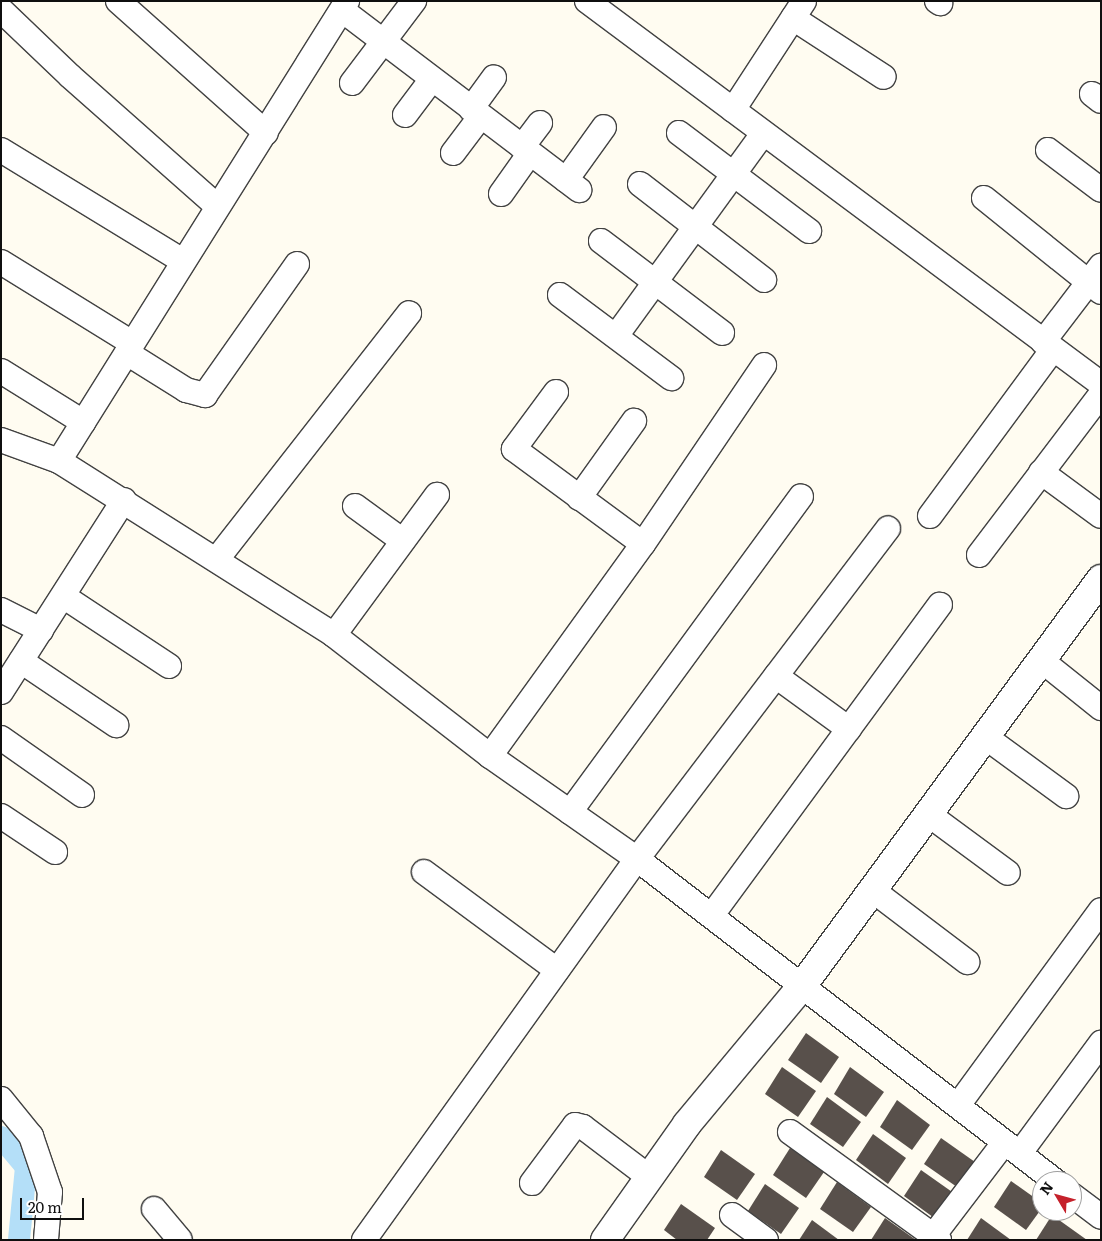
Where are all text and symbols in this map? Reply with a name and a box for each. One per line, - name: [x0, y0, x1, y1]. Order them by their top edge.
- north arrow: [1032, 1171, 1082, 1221]
- text: N: [1034, 1177, 1057, 1198]
- scale bar: [22, 1188, 86, 1220]
- text: 20 m: [28, 1195, 62, 1218]

